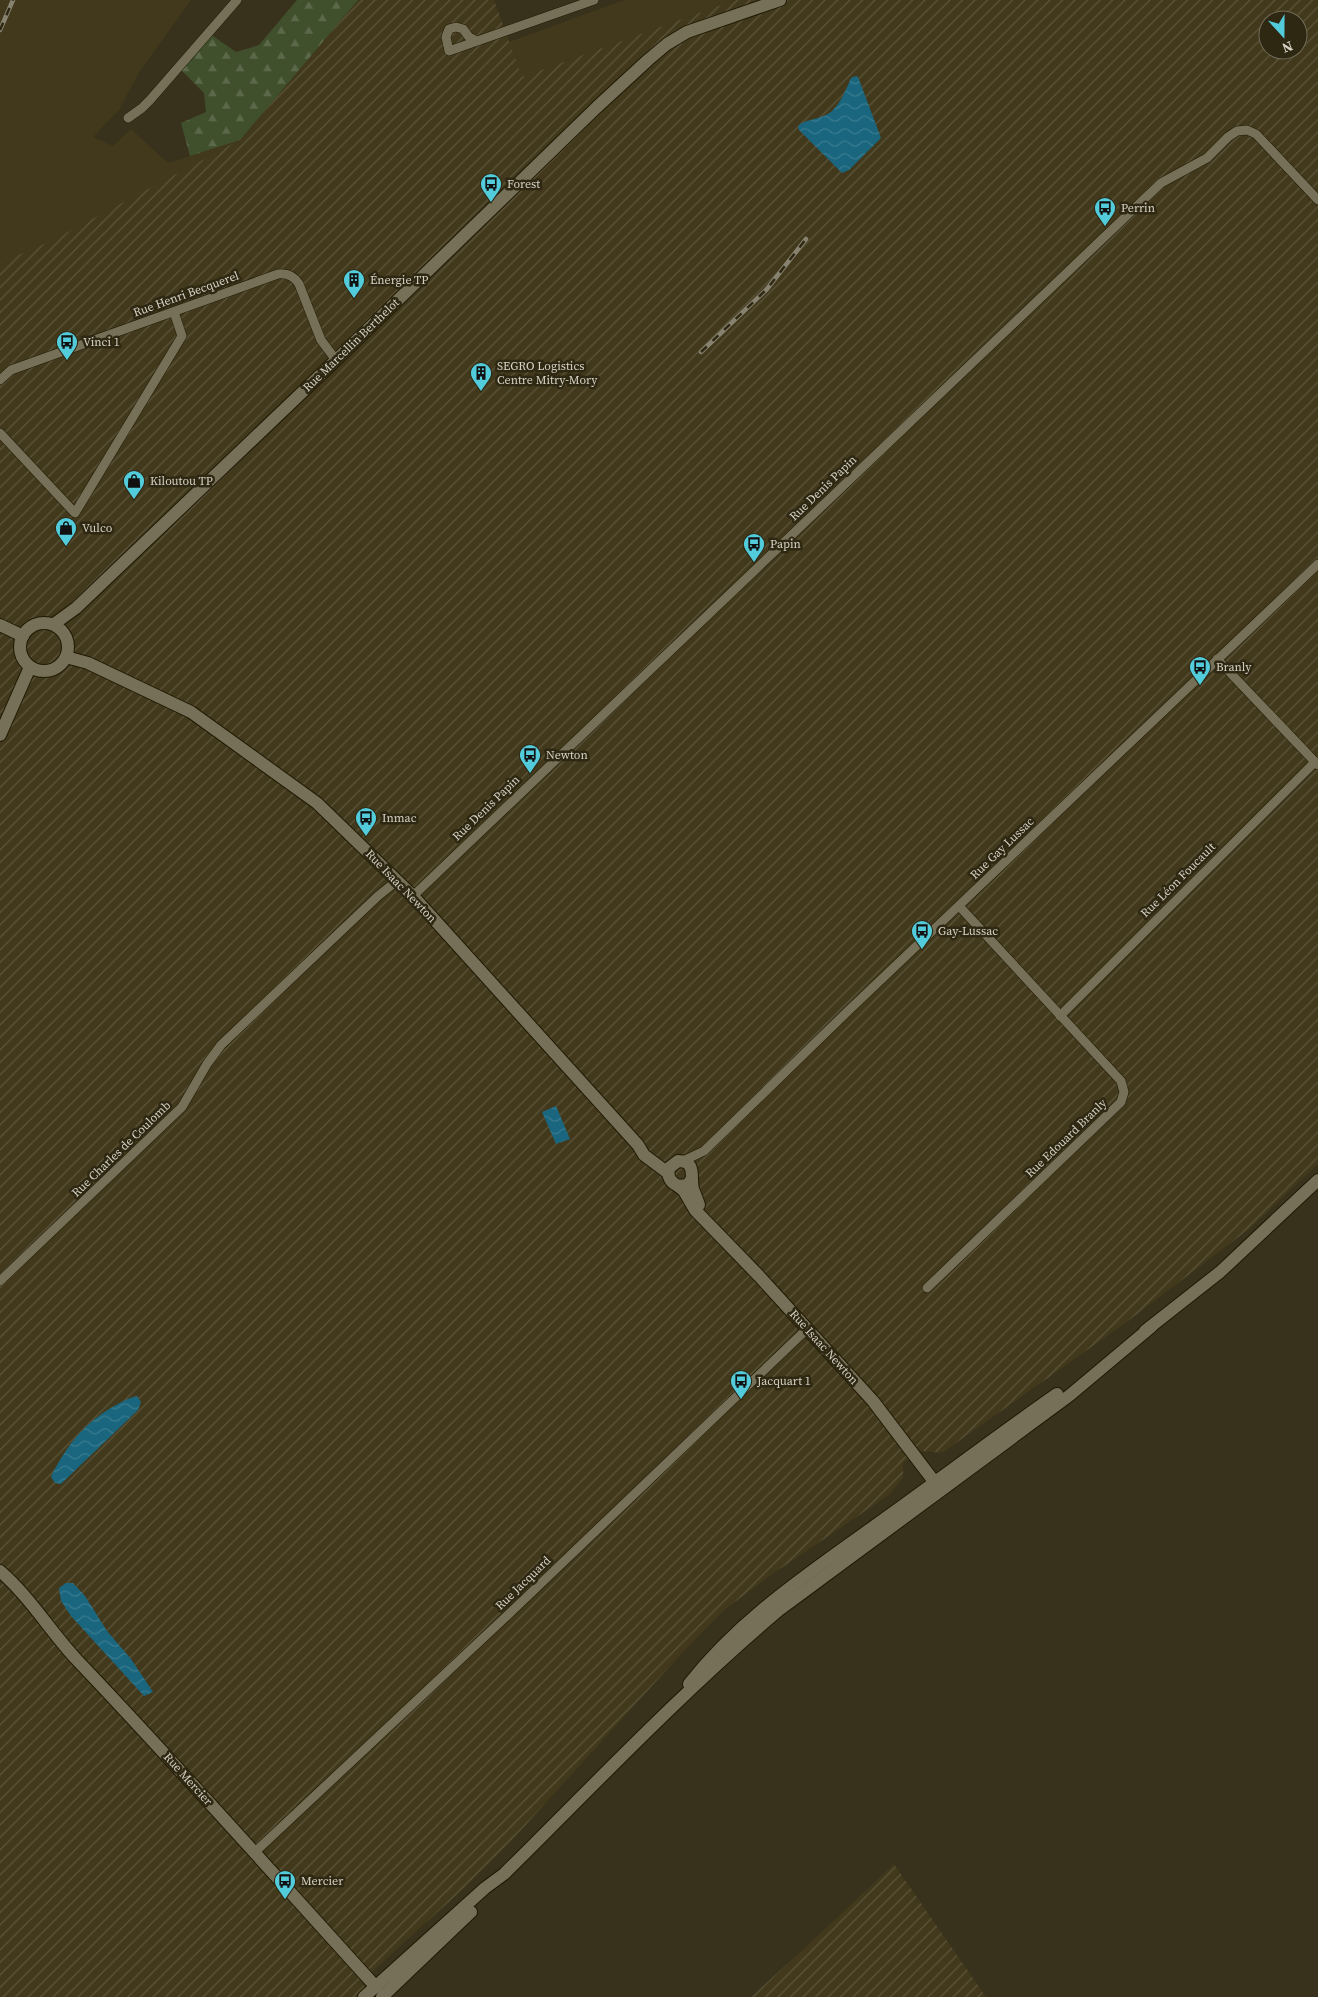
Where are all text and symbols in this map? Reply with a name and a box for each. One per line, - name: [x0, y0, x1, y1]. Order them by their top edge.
- north arrow: [1258, 10, 1308, 60]
- text: N: [1279, 36, 1296, 58]
- bus stop icon: Forest: [479, 172, 503, 203]
- place label: Forest: [507, 176, 540, 192]
- bus stop icon: Perrin: [1093, 196, 1117, 227]
- place label: Perrin: [1121, 200, 1155, 216]
- street label: Rue Henri Becquerel: [131, 267, 241, 321]
- building icon: Énergie TP: [342, 268, 366, 299]
- place label: Énergie TP: [370, 272, 428, 288]
- street label: Rue Marcellin Berthelot: [299, 295, 403, 395]
- bus stop icon: Vinci 1: [55, 330, 79, 361]
- place label: Vinci 1: [83, 334, 120, 350]
- place label: SEGRO Logistics Centre Mitry-Mory: [497, 358, 598, 388]
- building icon: SEGRO Logistics Centre Mitry-Mory: [469, 361, 493, 392]
- street label: Rue Denis Papin: [786, 452, 860, 524]
- shop icon: Kiloutou TP: [122, 469, 146, 500]
- place label: Kiloutou TP: [150, 473, 213, 489]
- shop icon: Vulco: [54, 516, 78, 547]
- place label: Vulco: [82, 520, 113, 536]
- bus stop icon: Papin: [742, 532, 766, 563]
- place label: Papin: [770, 536, 801, 552]
- bus stop icon: Branly: [1188, 655, 1212, 686]
- place label: Branly: [1216, 659, 1252, 675]
- bus stop icon: Newton: [518, 743, 542, 774]
- place label: Newton: [546, 747, 588, 763]
- street label: Rue Denis Papin: [449, 772, 523, 844]
- bus stop icon: Inmac: [354, 806, 378, 837]
- place label: Inmac: [382, 810, 417, 826]
- street label: Rue Gay Lussac: [967, 813, 1037, 883]
- street label: Rue Léon Foucault: [1137, 839, 1219, 921]
- street label: Rue Isaac Newton: [362, 846, 440, 926]
- bus stop icon: Gay-Lussac: [910, 919, 934, 950]
- place label: Gay-Lussac: [938, 923, 998, 939]
- street label: Rue Edouard Branly: [1022, 1094, 1111, 1181]
- street label: Rue Charles de Coulomb: [68, 1097, 174, 1200]
- street label: Rue Isaac Newton: [786, 1306, 862, 1388]
- bus stop icon: Jacquart 1: [729, 1369, 753, 1400]
- place label: Jacquart 1: [756, 1373, 811, 1389]
- street label: Rue Jacquard: [492, 1552, 554, 1613]
- street label: Rue Mercier: [160, 1749, 216, 1809]
- bus stop icon: Mercier: [273, 1869, 297, 1900]
- place label: Mercier: [301, 1873, 343, 1889]

